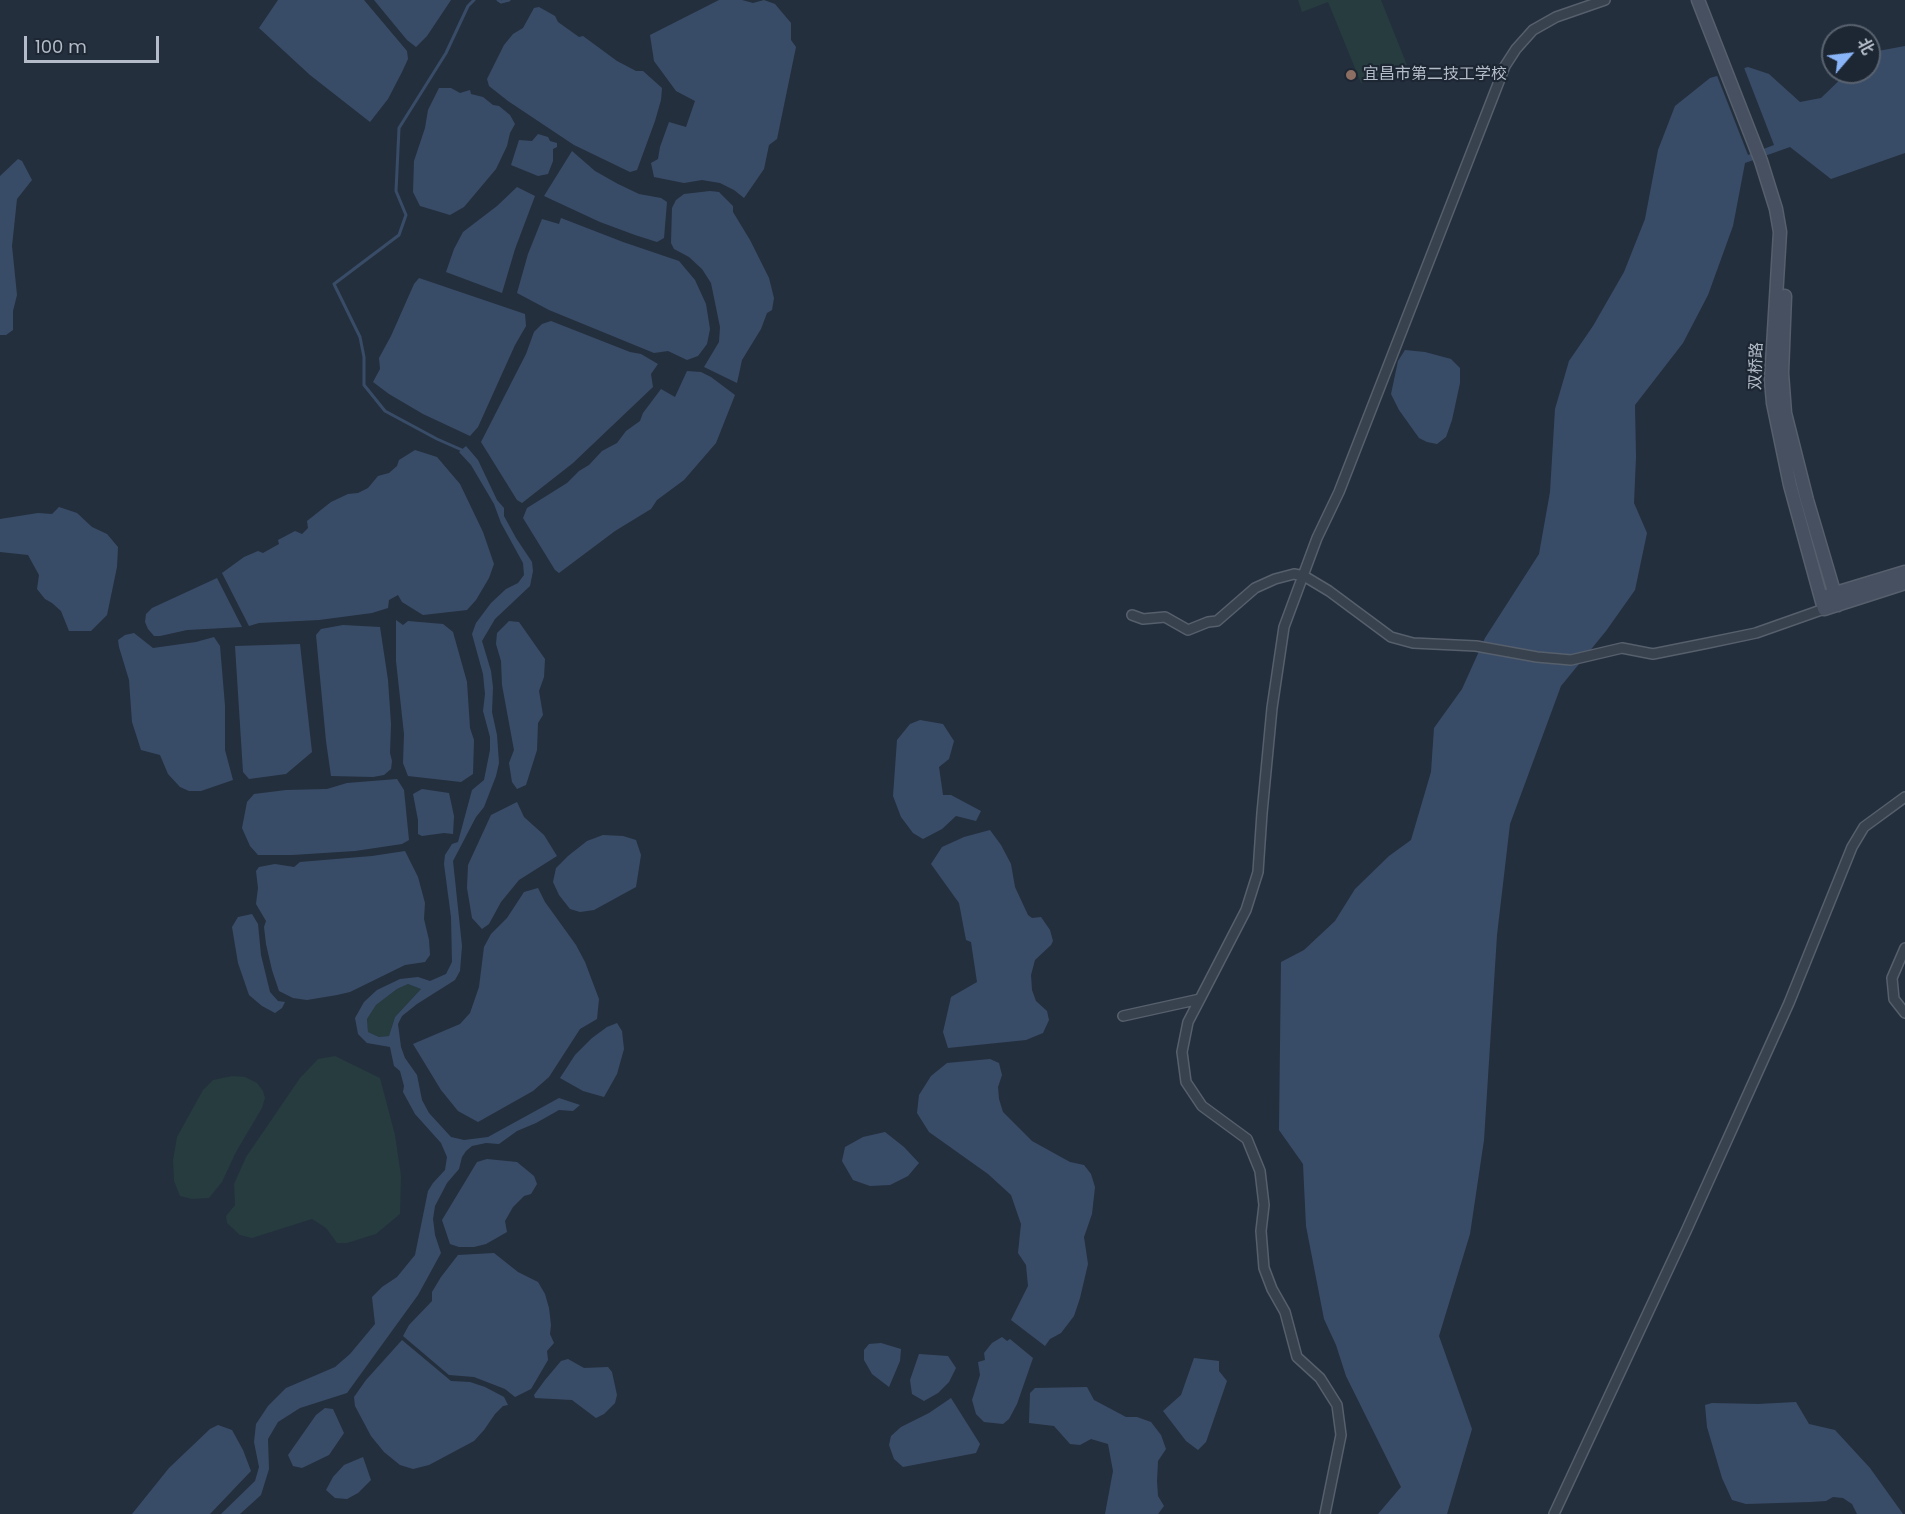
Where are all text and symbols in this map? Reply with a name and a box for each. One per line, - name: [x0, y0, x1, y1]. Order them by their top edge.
- scale bar: [27, 24, 162, 62]
- north arrow: [1821, 24, 1881, 84]
- text: 100 m: [35, 34, 87, 59]
- text: 北: [1852, 34, 1879, 59]
- place label: 宜昌市第二技工学校: [1363, 65, 1507, 85]
- marker: 宜昌市第二技工学校: [1344, 68, 1358, 82]
- street label: 双桥路: [1747, 342, 1767, 390]

